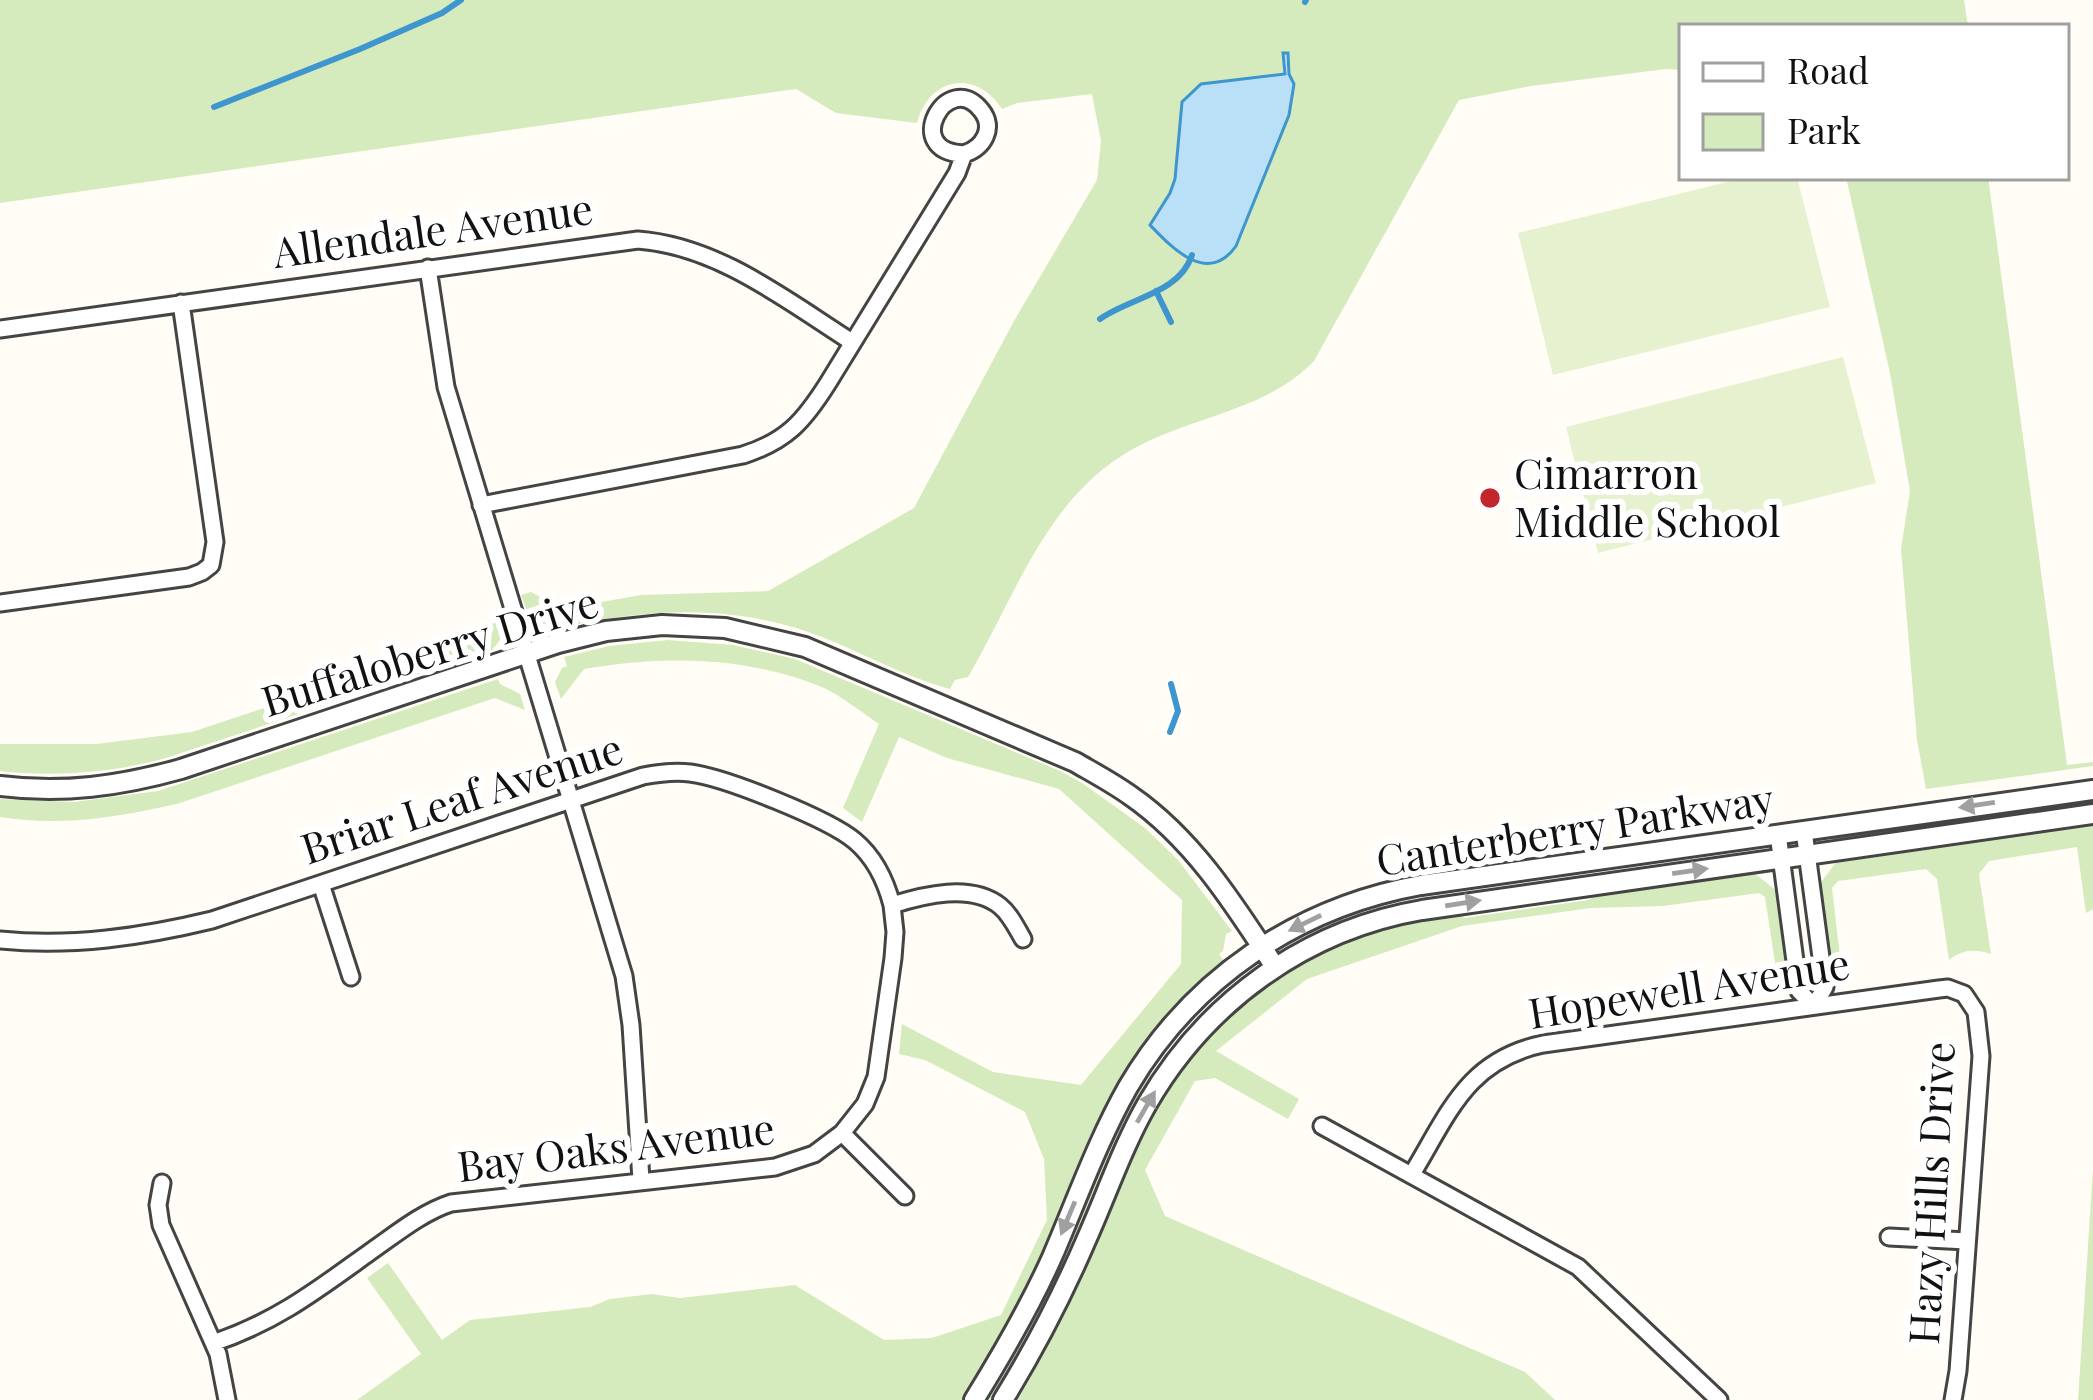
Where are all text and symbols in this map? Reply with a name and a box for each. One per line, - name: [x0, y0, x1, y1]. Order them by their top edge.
- legend: [1679, 24, 2069, 180]
- text: Road: [1787, 45, 1869, 93]
- text: Park: [1787, 105, 1861, 153]
- street label: Allendale Avenue: [268, 179, 596, 279]
- place label: Cimarron Middle School: [1514, 444, 1780, 548]
- marker: Cimarron Middle School: [1477, 485, 1503, 511]
- street label: Buffaloberry Drive: [254, 572, 605, 728]
- street label: Briar Leaf Avenue: [294, 719, 629, 875]
- street label: Canterberry Parkway: [1372, 769, 1777, 887]
- one-way arrow: [1958, 796, 1995, 815]
- one-way arrow: [1671, 862, 1709, 881]
- one-way arrow: [1445, 893, 1482, 912]
- one-way arrow: [1288, 912, 1322, 932]
- street label: Hopewell Avenue: [1524, 934, 1853, 1040]
- street label: Hazy Hills Drive: [1894, 1040, 1966, 1346]
- one-way arrow: [1135, 1089, 1156, 1124]
- street label: Bay Oaks Avenue: [454, 1099, 777, 1193]
- one-way arrow: [1058, 1201, 1078, 1236]

